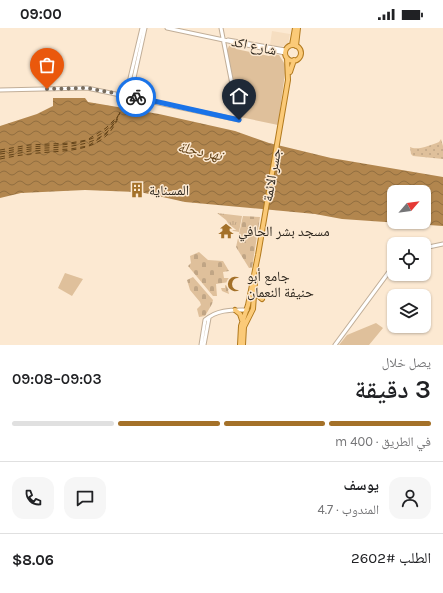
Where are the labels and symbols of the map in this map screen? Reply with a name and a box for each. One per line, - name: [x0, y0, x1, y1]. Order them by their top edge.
- street label: شارع اكد: [230, 33, 278, 60]
- pin: [30, 48, 64, 89]
- courier: [116, 77, 156, 117]
- pin: [222, 79, 256, 120]
- water label: نهر دجلة: [176, 137, 227, 165]
- street label: جسر الائمة: [259, 147, 285, 203]
- building icon: المسناية: [128, 181, 146, 199]
- place label: المسناية: [149, 182, 189, 199]
- north arrow: [387, 185, 431, 229]
- temple icon: مسجد بشر الحافي: [217, 222, 235, 240]
- place label: مسجد بشر الحافي: [238, 223, 330, 242]
- place label: جامع أبو حنيفة النعمان: [247, 268, 314, 301]
- mosque icon: جامع أبو حنيفة النعمان: [226, 275, 244, 293]

